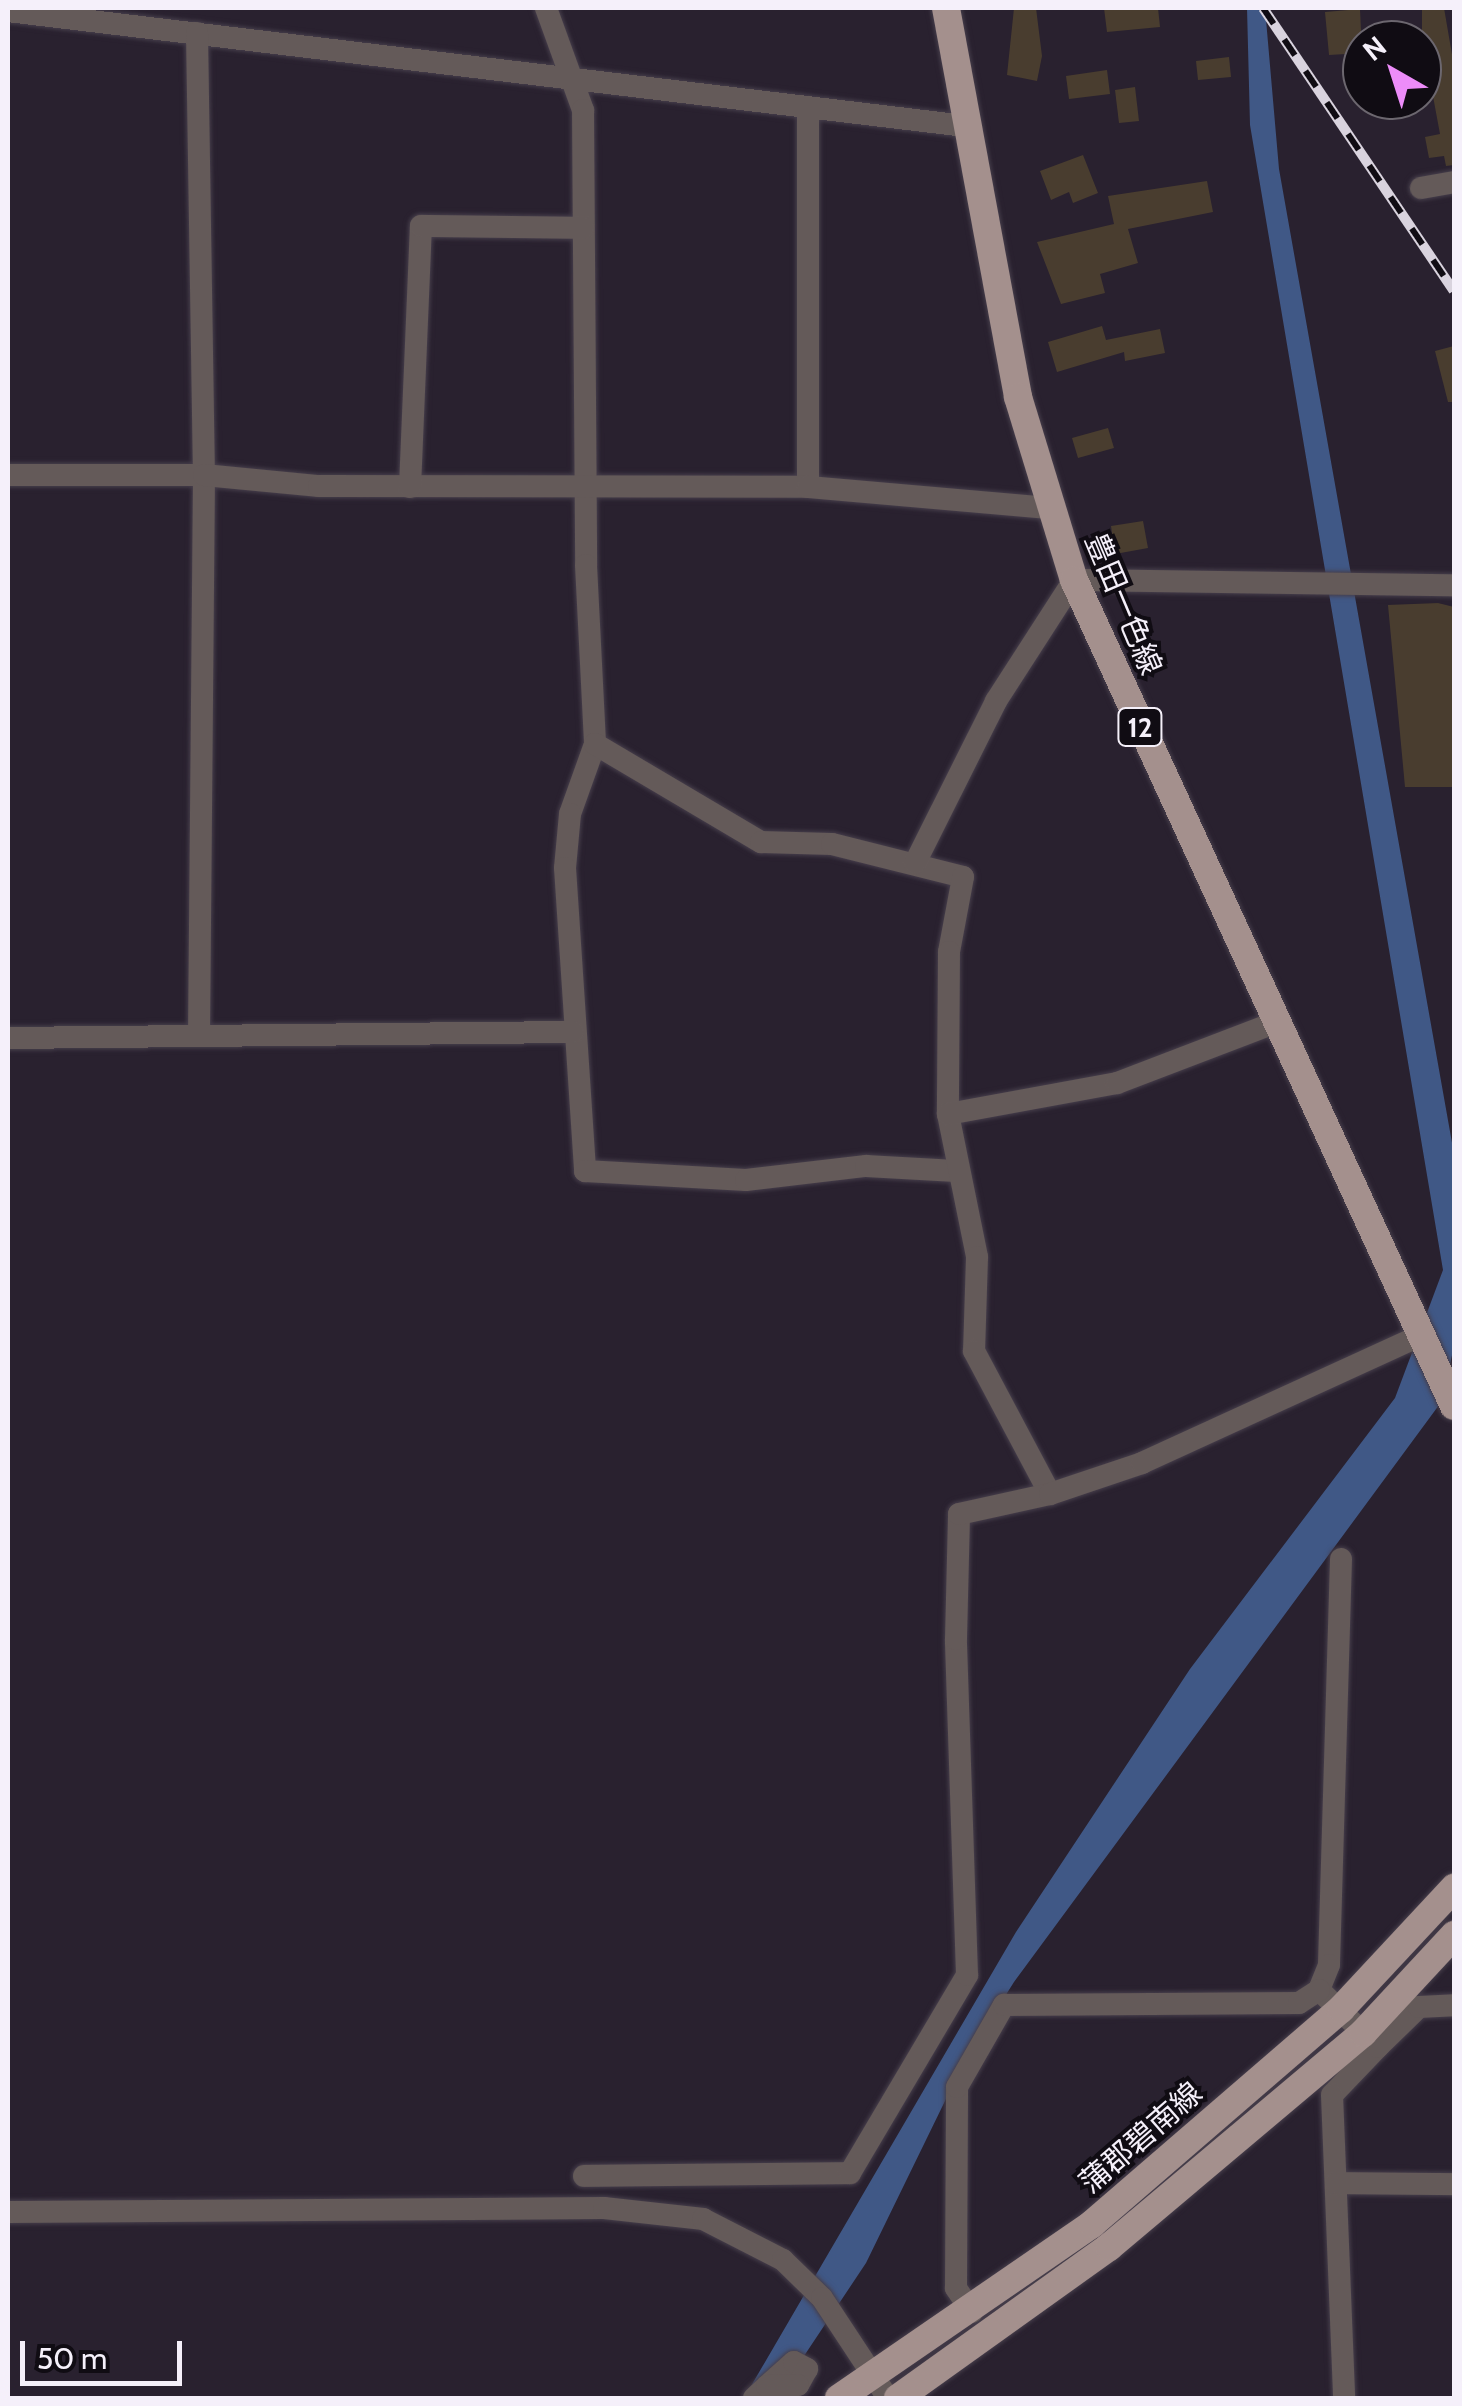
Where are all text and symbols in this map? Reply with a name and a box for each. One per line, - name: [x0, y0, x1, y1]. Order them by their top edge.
- north arrow: [1342, 20, 1442, 120]
- text: N: [1356, 29, 1393, 68]
- street label: 豊田一色線: [1077, 528, 1169, 680]
- road number: 12: [1115, 704, 1165, 750]
- street label: 蒲郡碧南線: [1073, 2075, 1209, 2201]
- scale bar: [25, 2321, 188, 2383]
- text: 50 m: [37, 2340, 107, 2377]

